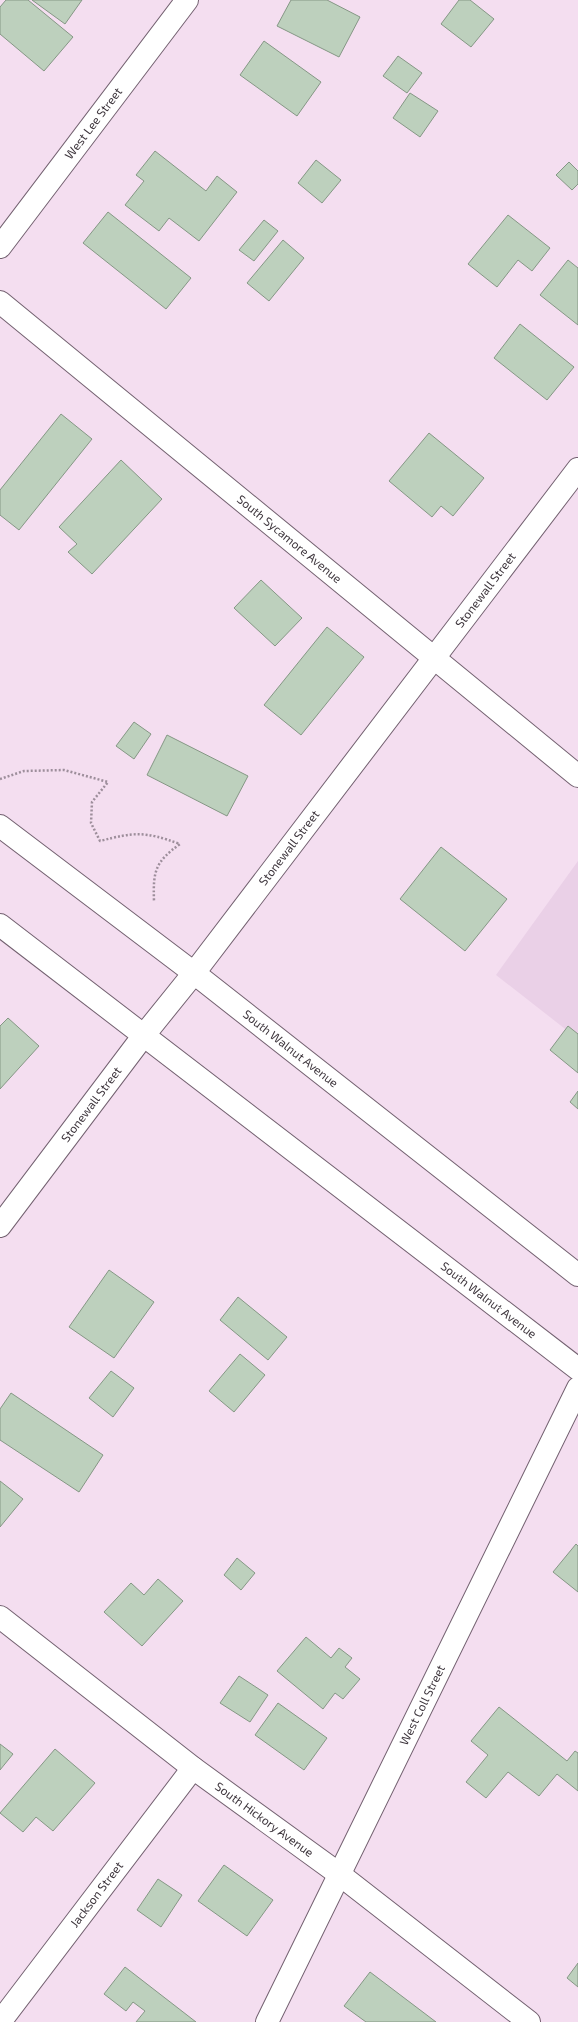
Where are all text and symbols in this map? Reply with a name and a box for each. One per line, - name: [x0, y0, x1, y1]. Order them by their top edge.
- street label: West Lee Street: [61, 84, 125, 161]
- street label: South Sycamore Avenue: [235, 491, 345, 585]
- street label: Stonewall Street: [452, 549, 518, 630]
- street label: Stonewall Street: [255, 807, 322, 888]
- street label: South Walnut Avenue: [241, 1006, 341, 1090]
- street label: Stonewall Street: [58, 1063, 124, 1145]
- street label: South Walnut Avenue: [438, 1258, 540, 1341]
- street label: West Coll Street: [396, 1662, 447, 1747]
- street label: South Hickory Avenue: [213, 1779, 317, 1859]
- street label: Jackson Street: [67, 1858, 126, 1930]

